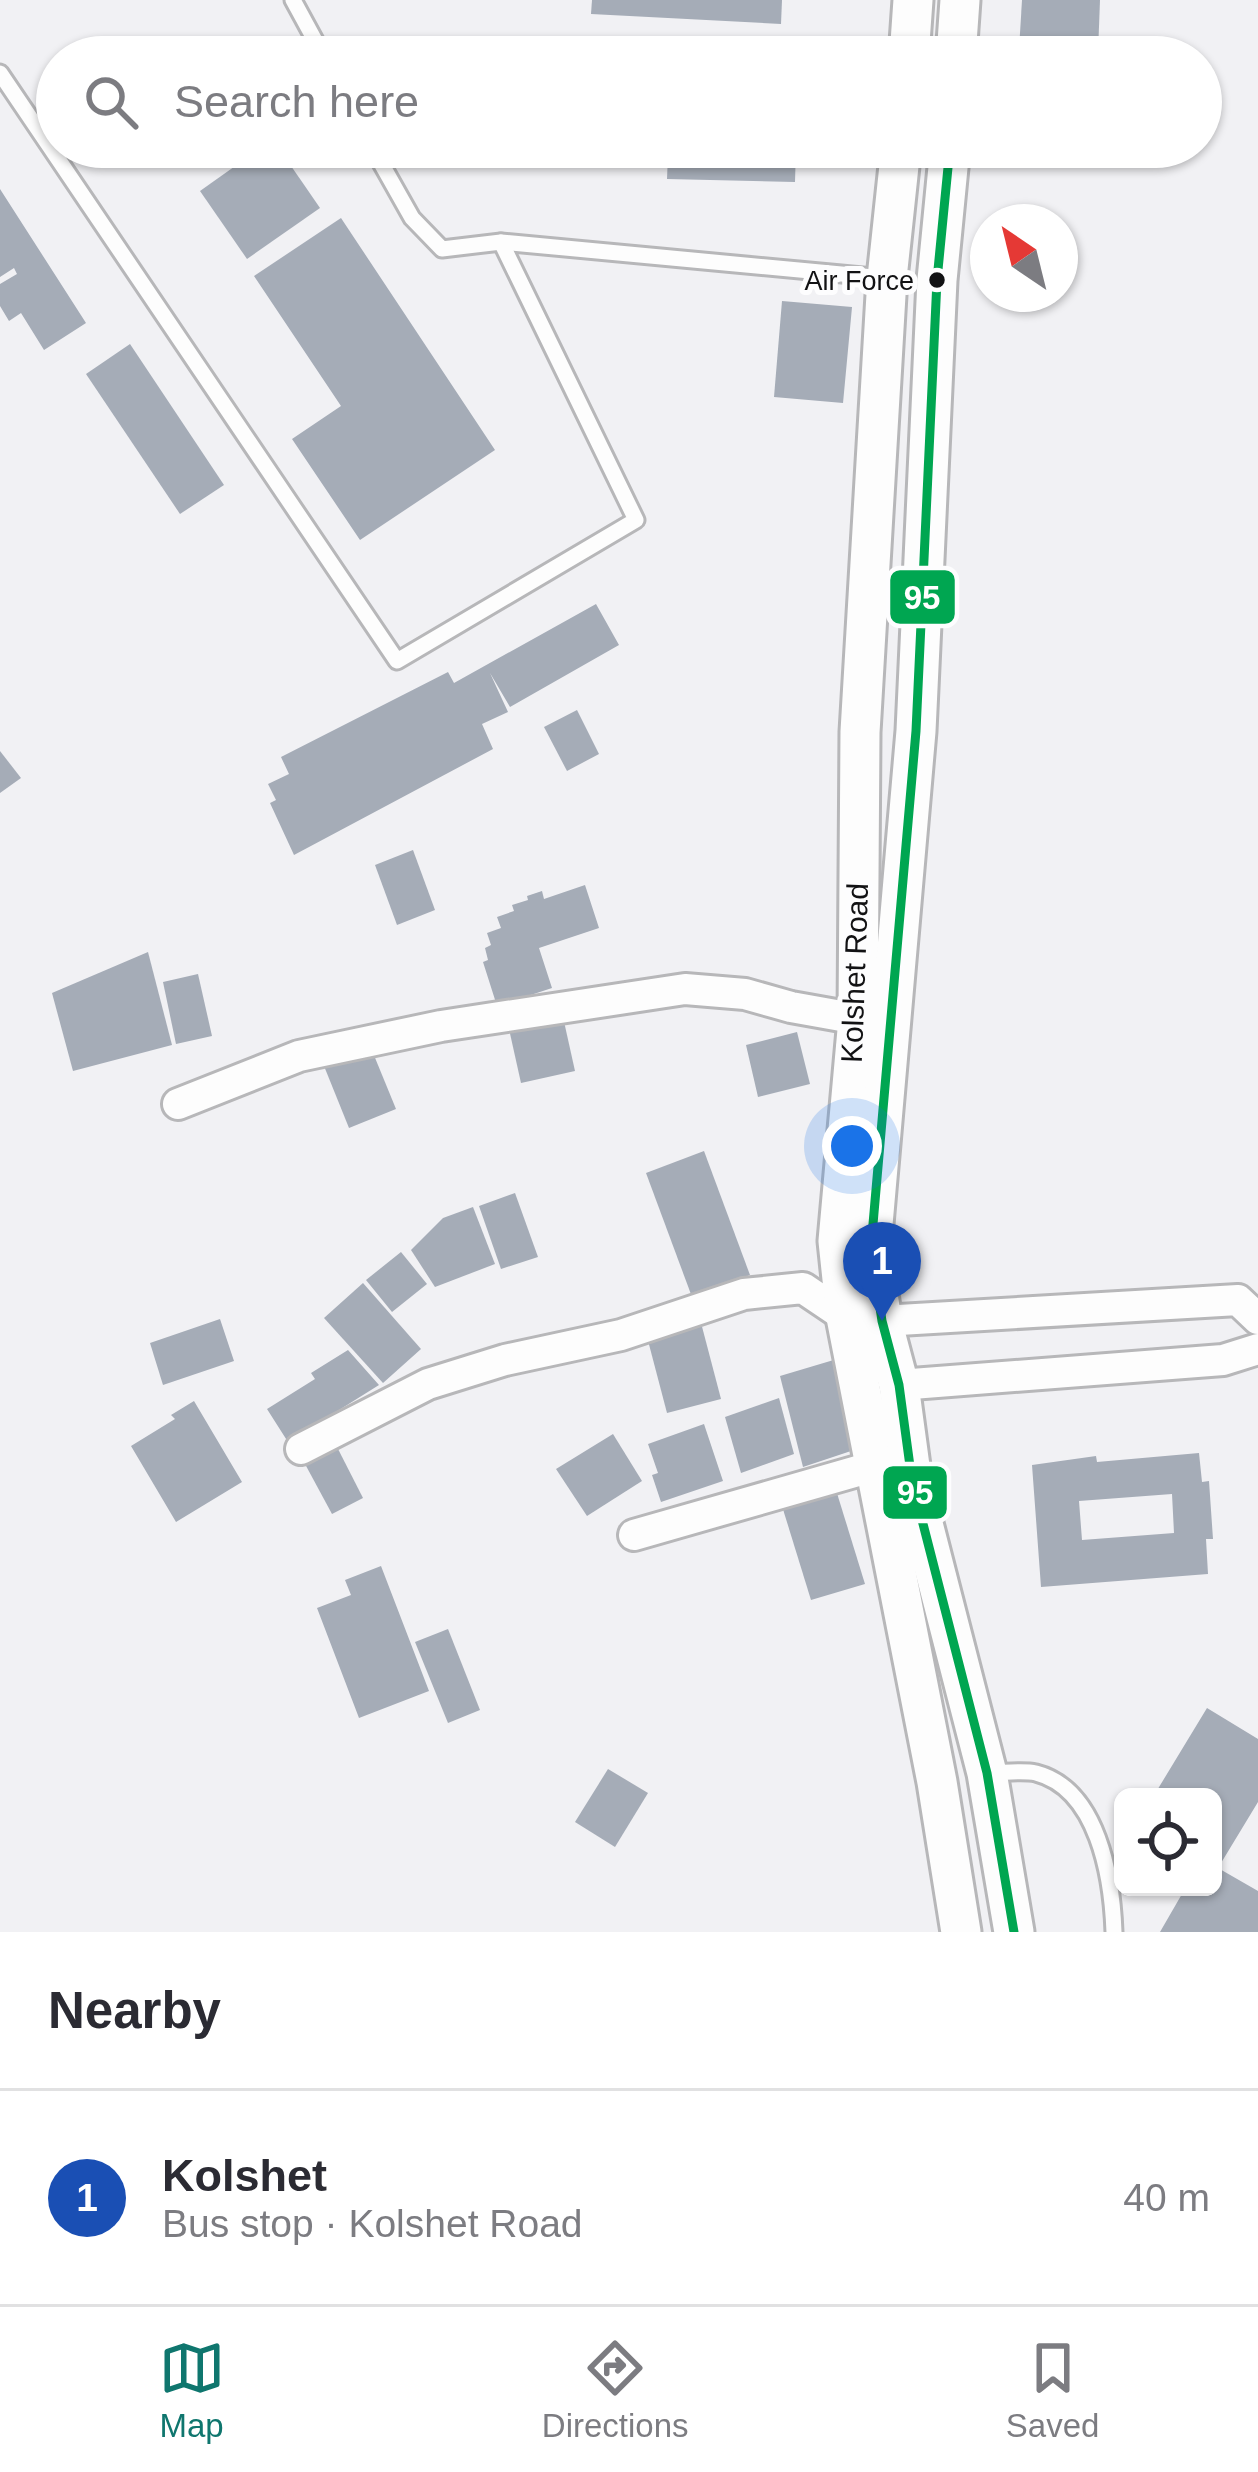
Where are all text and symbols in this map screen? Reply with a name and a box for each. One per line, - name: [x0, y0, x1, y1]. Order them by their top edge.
- search box: [36, 36, 1222, 168]
- icon: search: [78, 69, 144, 135]
- text: Search here: [174, 76, 419, 127]
- north arrow: [970, 204, 1078, 312]
- place label: Air Force: [804, 266, 914, 296]
- marker: Air Force: [926, 269, 948, 291]
- line badge: 95: [888, 568, 957, 626]
- text: 95: [904, 579, 940, 616]
- street label: Kolshet Road: [835, 882, 874, 1064]
- your location: [822, 1116, 882, 1176]
- pin: 1: [843, 1222, 921, 1321]
- line badge: 95: [881, 1464, 949, 1521]
- text: 95: [897, 1474, 933, 1511]
- map controls: [1114, 1788, 1222, 1896]
- button: locate: [1114, 1788, 1222, 1896]
- text: Nearby: [48, 1982, 221, 2039]
- text: Kolshet: [162, 2150, 327, 2201]
- text: 1: [76, 2176, 98, 2219]
- text: 40 m: [1123, 2176, 1210, 2219]
- text: Bus stop · Kolshet Road: [162, 2202, 583, 2245]
- tab: Map: [159, 2335, 225, 2445]
- tab: Directions: [542, 2335, 689, 2445]
- tab: Saved: [1006, 2335, 1099, 2445]

